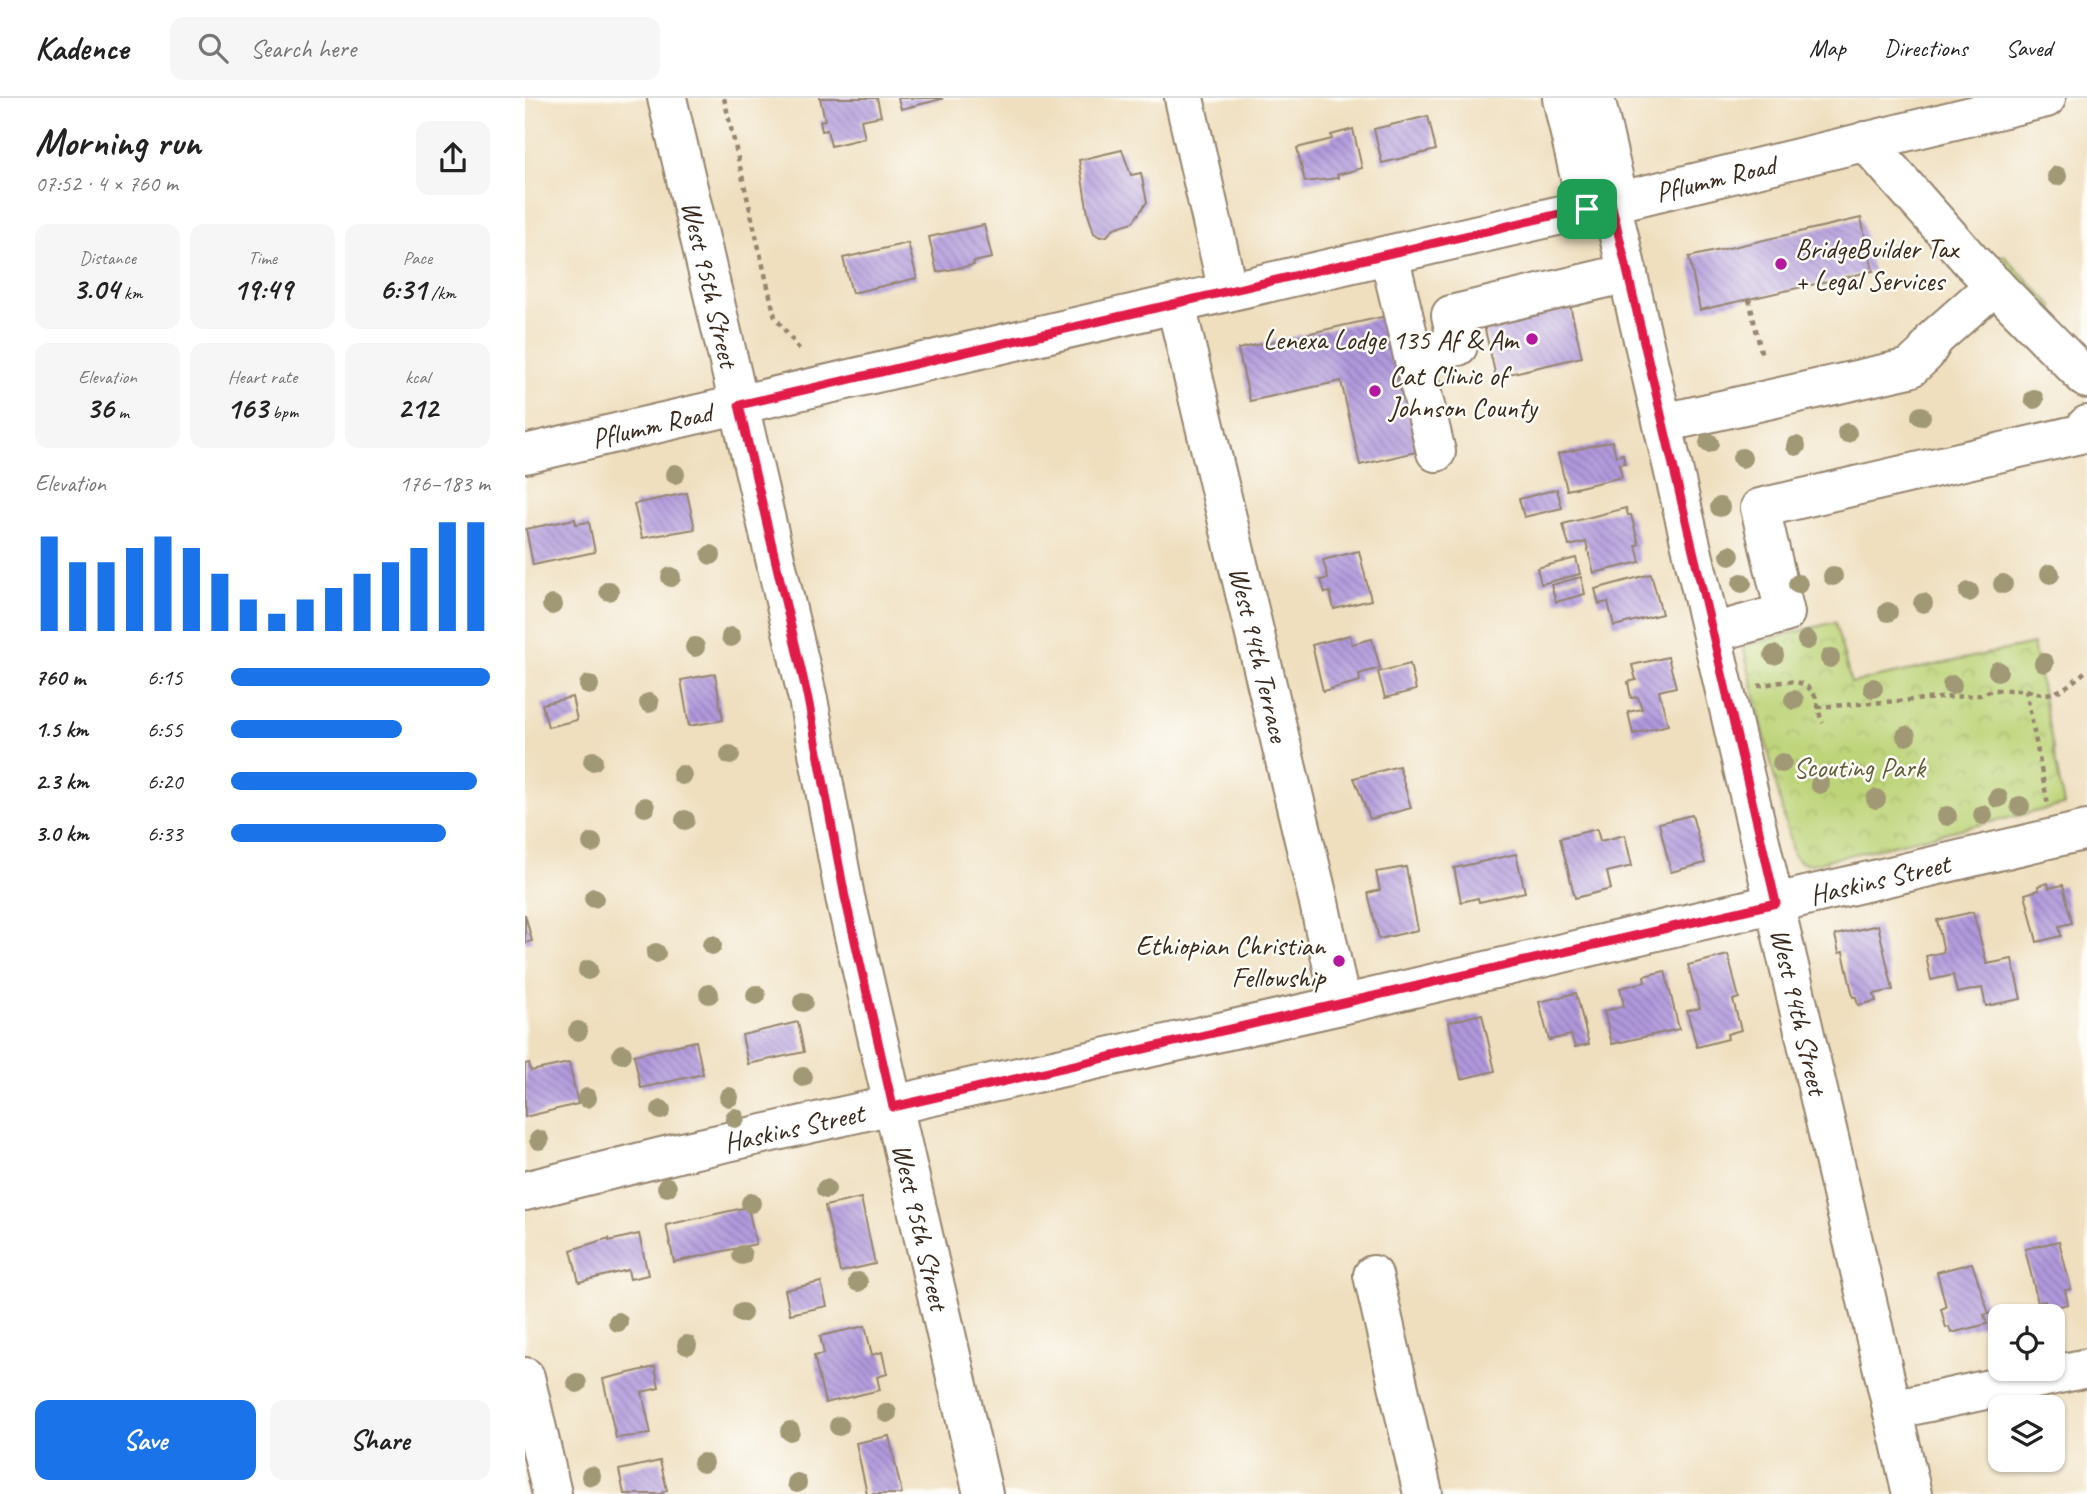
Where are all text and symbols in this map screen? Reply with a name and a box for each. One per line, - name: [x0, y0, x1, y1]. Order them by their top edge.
- search box: [170, 17, 660, 80]
- text: Kadence: [35, 27, 128, 69]
- icon: search: [194, 29, 232, 67]
- text: Search here: [250, 32, 356, 65]
- text: Map: [1809, 33, 1846, 63]
- text: Directions: [1884, 33, 1967, 63]
- text: Saved: [2005, 33, 2052, 63]
- text: Morning run: [35, 119, 201, 166]
- button: share: [416, 121, 490, 195]
- street label: Pflumm Road: [1652, 146, 1783, 209]
- text: 07:52 · 4 × 760 m: [35, 169, 178, 198]
- pin: [1557, 179, 1617, 239]
- icon: arrive: [1568, 190, 1606, 228]
- street label: West 95th Street: [674, 197, 748, 373]
- place label: BridgeBuilder Tax + Legal Services: [1795, 231, 1960, 298]
- text: Distance: [79, 246, 136, 270]
- text: Time: [248, 246, 277, 270]
- text: Pace: [403, 246, 432, 270]
- marker: BridgeBuilder Tax + Legal Services: [1773, 256, 1789, 272]
- text: 3.04: [73, 270, 119, 308]
- text: 19:49: [233, 270, 292, 308]
- text: 6:31: [379, 270, 426, 308]
- text: km: [119, 281, 142, 305]
- text: /km: [426, 281, 456, 305]
- place label: Lenexa Lodge 135 Af & Am: [1263, 322, 1520, 357]
- marker: Lenexa Lodge 135 Af & Am: [1524, 331, 1540, 347]
- place label: Cat Clinic of Johnson County: [1387, 358, 1539, 425]
- text: Elevation: [78, 365, 137, 389]
- text: Heart rate: [228, 365, 297, 389]
- text: kcal: [405, 365, 430, 389]
- marker: Cat Clinic of Johnson County: [1367, 383, 1383, 399]
- text: 36: [86, 389, 114, 427]
- text: 163: [227, 389, 268, 427]
- text: 212: [397, 389, 438, 427]
- street label: Pflumm Road: [588, 393, 719, 456]
- text: m: [114, 400, 129, 424]
- text: bpm: [268, 400, 298, 424]
- text: Elevation: [35, 469, 106, 498]
- text: 176–183 m: [399, 469, 490, 498]
- street label: West 94th Terrace: [1222, 563, 1298, 747]
- text: 760 m: [35, 663, 85, 692]
- text: 6:15: [147, 663, 183, 692]
- text: 1.5 km: [35, 715, 88, 744]
- text: 6:55: [147, 715, 183, 744]
- park label: Scouting Park: [1793, 750, 1927, 785]
- text: 2.3 km: [35, 767, 89, 796]
- text: 6:20: [147, 767, 183, 796]
- text: 3.0 km: [35, 819, 89, 848]
- text: 6:33: [147, 819, 183, 848]
- street label: Haskins Street: [1806, 845, 1955, 912]
- street label: West 94th Street: [1763, 925, 1836, 1101]
- place label: Ethiopian Christian Fellowship: [1136, 928, 1327, 995]
- marker: Ethiopian Christian Fellowship: [1331, 953, 1347, 969]
- street label: Haskins Street: [720, 1094, 870, 1160]
- street label: West 95th Street: [885, 1140, 958, 1316]
- map controls: [1988, 1304, 2065, 1472]
- button: locate: [1988, 1304, 2065, 1381]
- button: layers: [1988, 1395, 2065, 1472]
- button: Save: [35, 1400, 256, 1480]
- button: Share: [270, 1400, 490, 1480]

